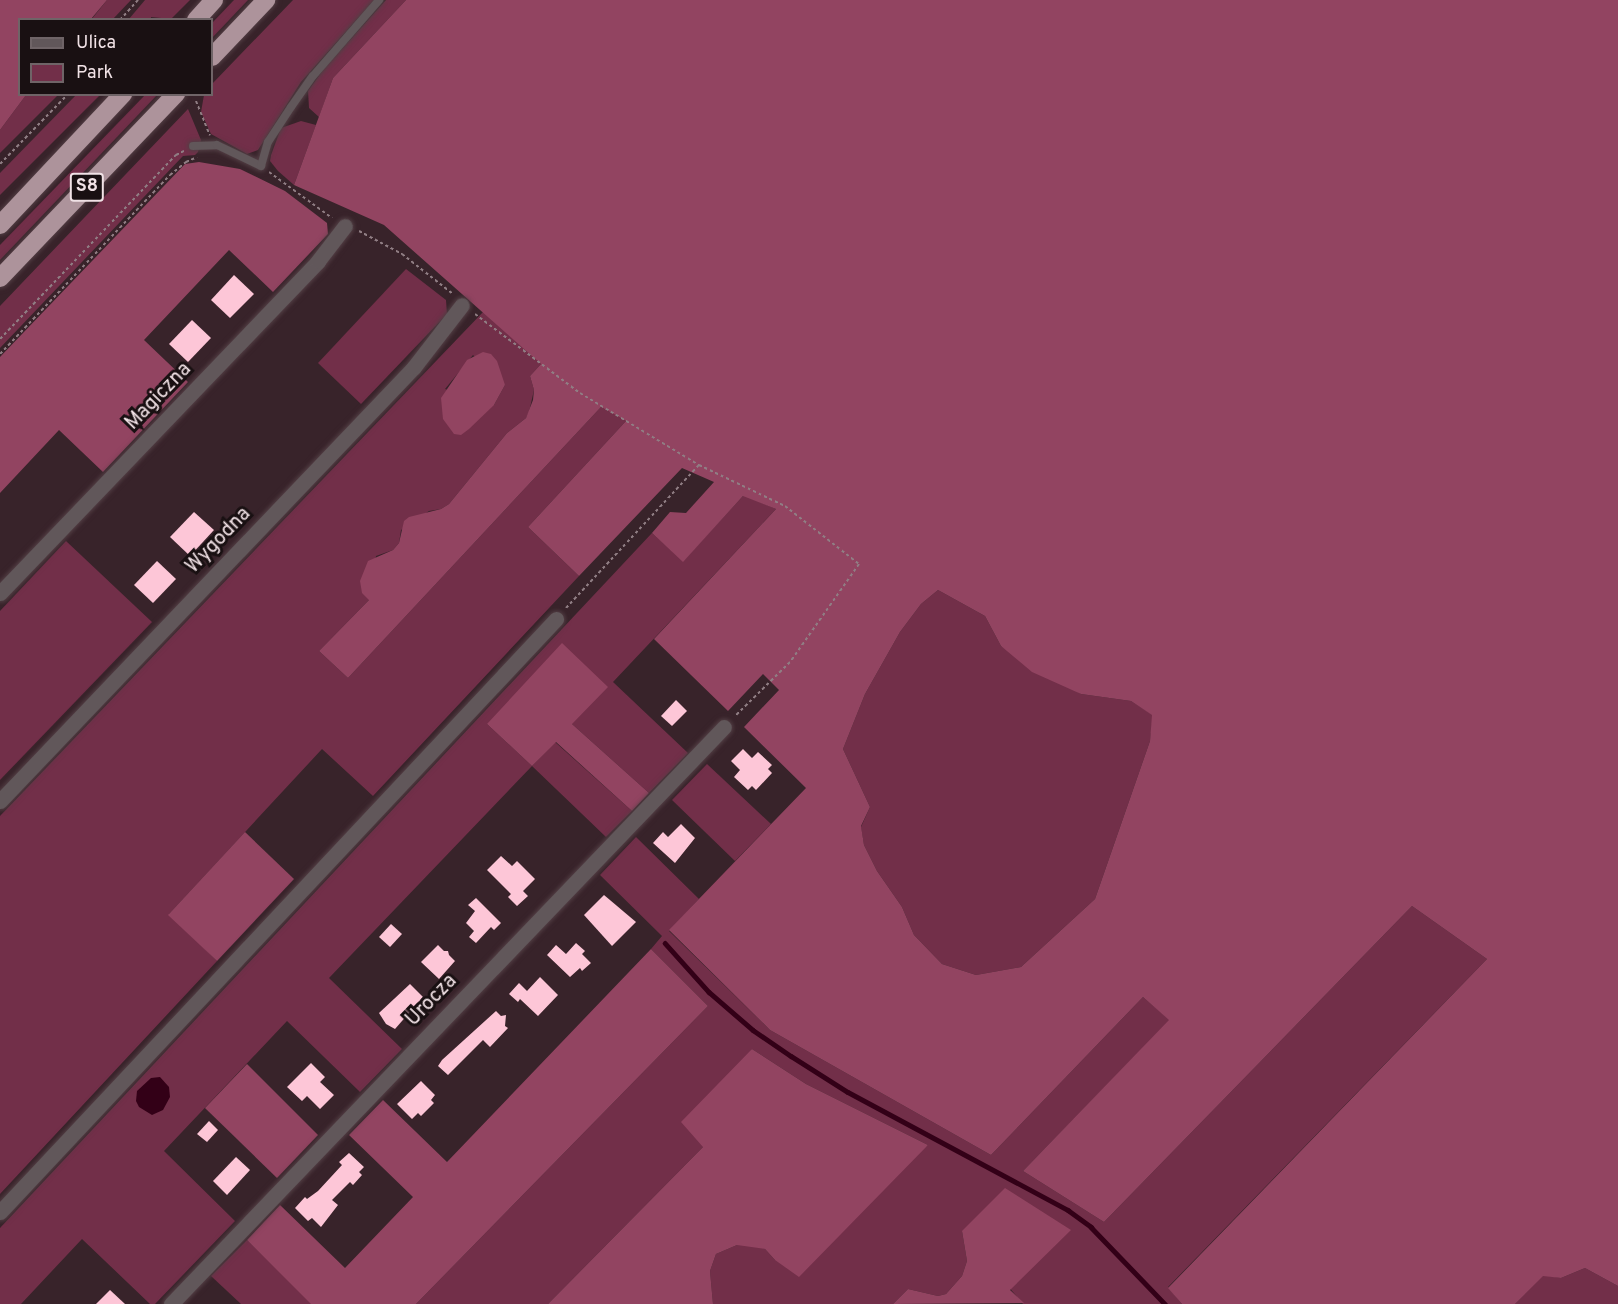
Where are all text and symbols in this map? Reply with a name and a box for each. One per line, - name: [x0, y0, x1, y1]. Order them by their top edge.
- legend: [18, 18, 213, 96]
- text: Ulica: [76, 32, 116, 55]
- text: Park: [76, 62, 113, 85]
- road number: S8: [69, 172, 105, 202]
- street label: Magiczna: [121, 358, 197, 436]
- street label: Wygodna: [182, 503, 256, 579]
- street label: Urocza: [402, 970, 462, 1032]

